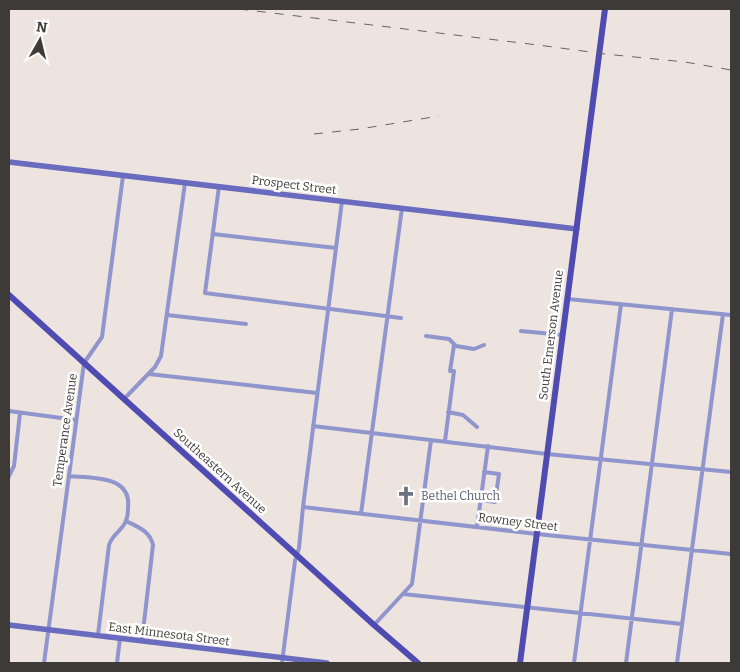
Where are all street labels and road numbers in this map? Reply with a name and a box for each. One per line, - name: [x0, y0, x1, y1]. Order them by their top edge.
- street label: Prospect Street: [251, 173, 338, 197]
- street label: South Emerson Avenue: [536, 269, 566, 401]
- street label: Temperance Avenue: [50, 372, 80, 488]
- street label: Southeastern Avenue: [171, 426, 269, 516]
- street label: Rowney Street: [477, 510, 559, 534]
- street label: East Minnesota Street: [108, 620, 231, 648]

